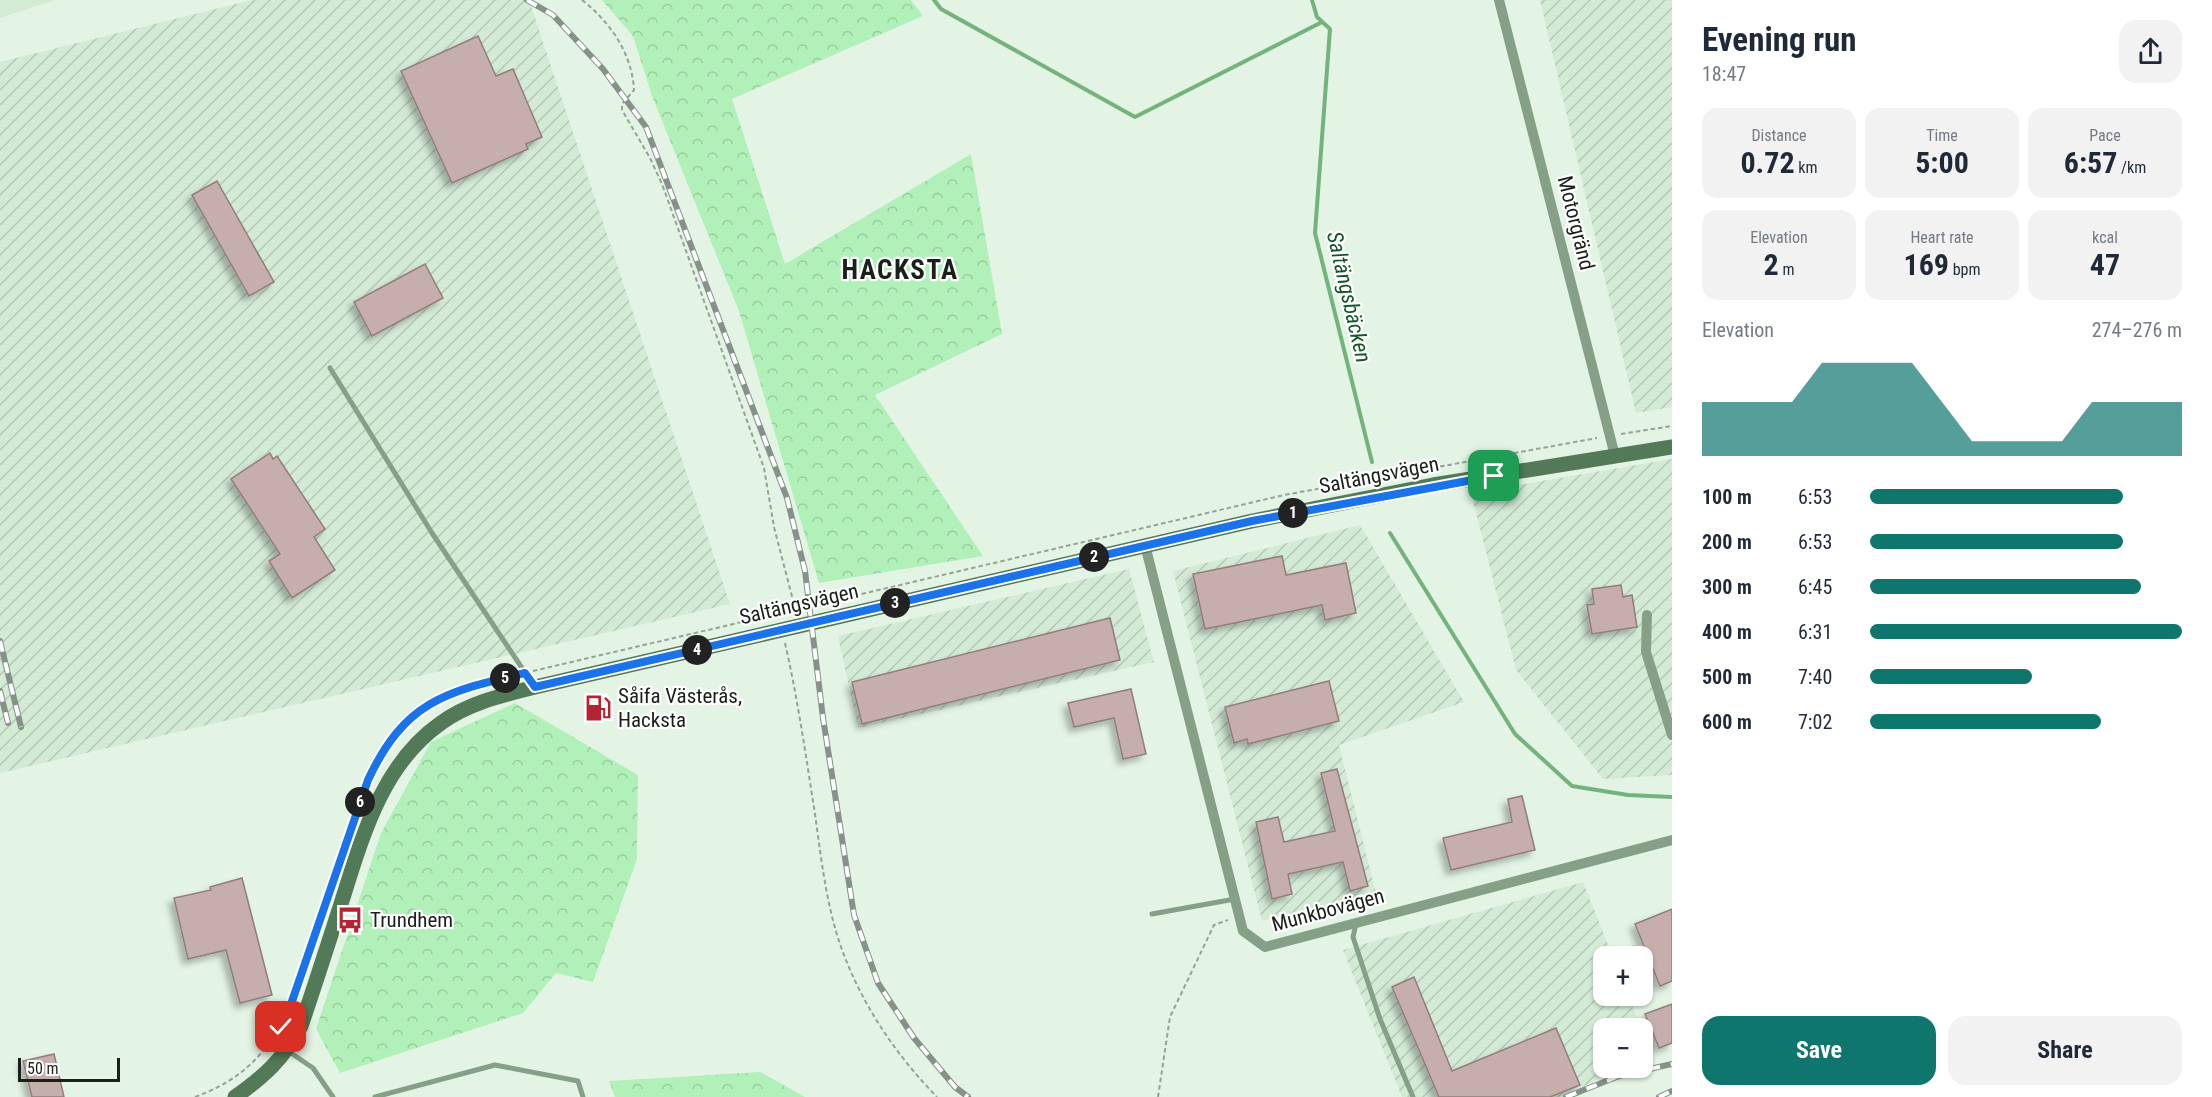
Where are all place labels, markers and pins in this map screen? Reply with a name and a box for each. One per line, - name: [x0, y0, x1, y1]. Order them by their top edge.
- pin: [1468, 450, 1519, 501]
- pin: 1: [1278, 498, 1308, 528]
- pin: 2: [1079, 542, 1109, 572]
- pin: 3: [880, 588, 910, 618]
- pin: 4: [682, 635, 712, 665]
- pin: 5: [490, 663, 520, 693]
- place label: Såifa Västerås, Hacksta: [618, 684, 742, 732]
- fuel station icon: Såifa Västerås, Hacksta: [583, 693, 613, 723]
- pin: 6: [345, 787, 375, 817]
- bus stop icon: Trundhem: [335, 905, 365, 935]
- place label: Trundhem: [370, 908, 453, 932]
- pin: [255, 1001, 306, 1052]

